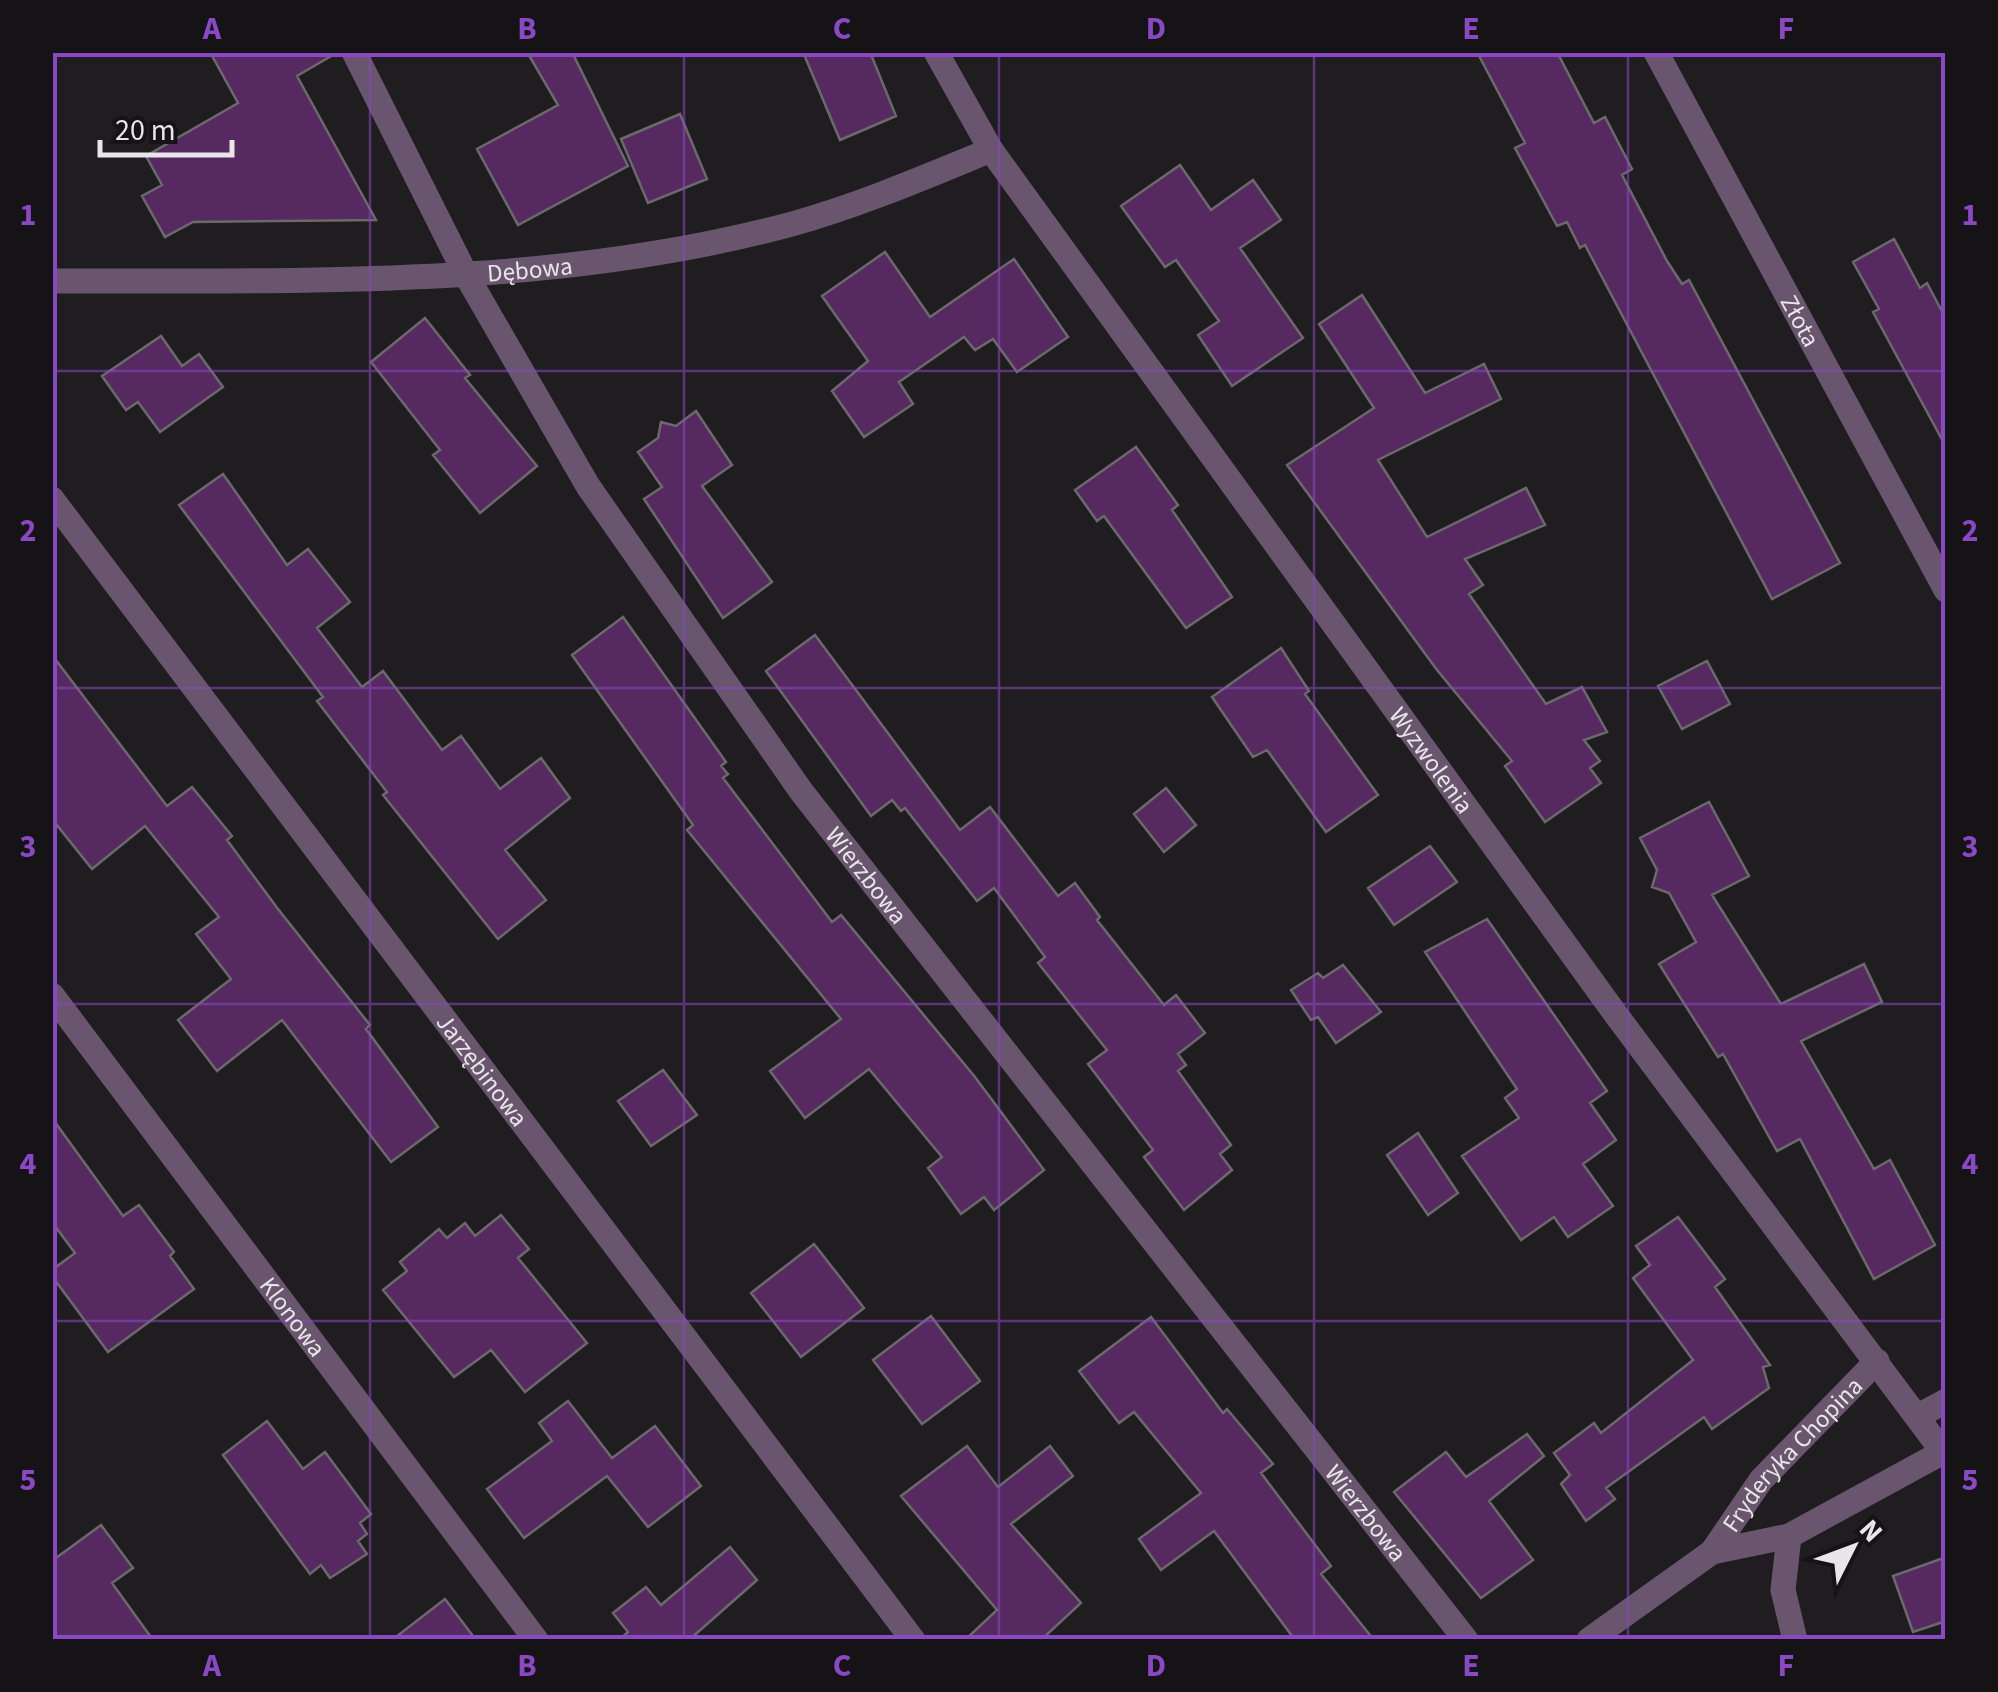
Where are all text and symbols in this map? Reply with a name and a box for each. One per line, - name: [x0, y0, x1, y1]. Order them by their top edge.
- text: A: [202, 6, 222, 52]
- text: B: [517, 6, 537, 52]
- text: C: [833, 6, 851, 52]
- text: D: [1146, 6, 1166, 52]
- text: E: [1462, 6, 1480, 52]
- text: F: [1778, 6, 1794, 52]
- scale bar: [100, 95, 232, 157]
- text: 20 m: [115, 109, 176, 152]
- text: 1: [20, 192, 36, 238]
- text: 1: [1962, 192, 1978, 238]
- street label: Dębowa: [486, 248, 574, 292]
- street label: Złota: [1771, 288, 1829, 354]
- text: 2: [20, 508, 36, 554]
- text: 2: [1962, 508, 1978, 554]
- street label: Wyzwolenia: [1380, 700, 1482, 821]
- street label: Wierzbowa: [816, 819, 916, 932]
- text: 3: [20, 824, 36, 870]
- text: 3: [1962, 824, 1978, 870]
- street label: Jarzębinowa: [427, 1006, 536, 1134]
- text: 4: [20, 1141, 37, 1187]
- text: 4: [1962, 1141, 1979, 1187]
- street label: Klonowa: [250, 1270, 334, 1365]
- street label: Fryderyka Chopina: [1714, 1369, 1871, 1540]
- text: 5: [20, 1457, 36, 1503]
- street label: Wierzbowa: [1316, 1457, 1415, 1570]
- text: 5: [1962, 1457, 1978, 1503]
- north arrow: [1803, 1497, 1903, 1597]
- text: N: [1850, 1511, 1892, 1551]
- text: A: [202, 1643, 222, 1689]
- text: B: [517, 1643, 537, 1689]
- text: C: [833, 1643, 851, 1689]
- text: D: [1146, 1643, 1166, 1689]
- text: E: [1462, 1643, 1480, 1689]
- text: F: [1778, 1643, 1794, 1689]

